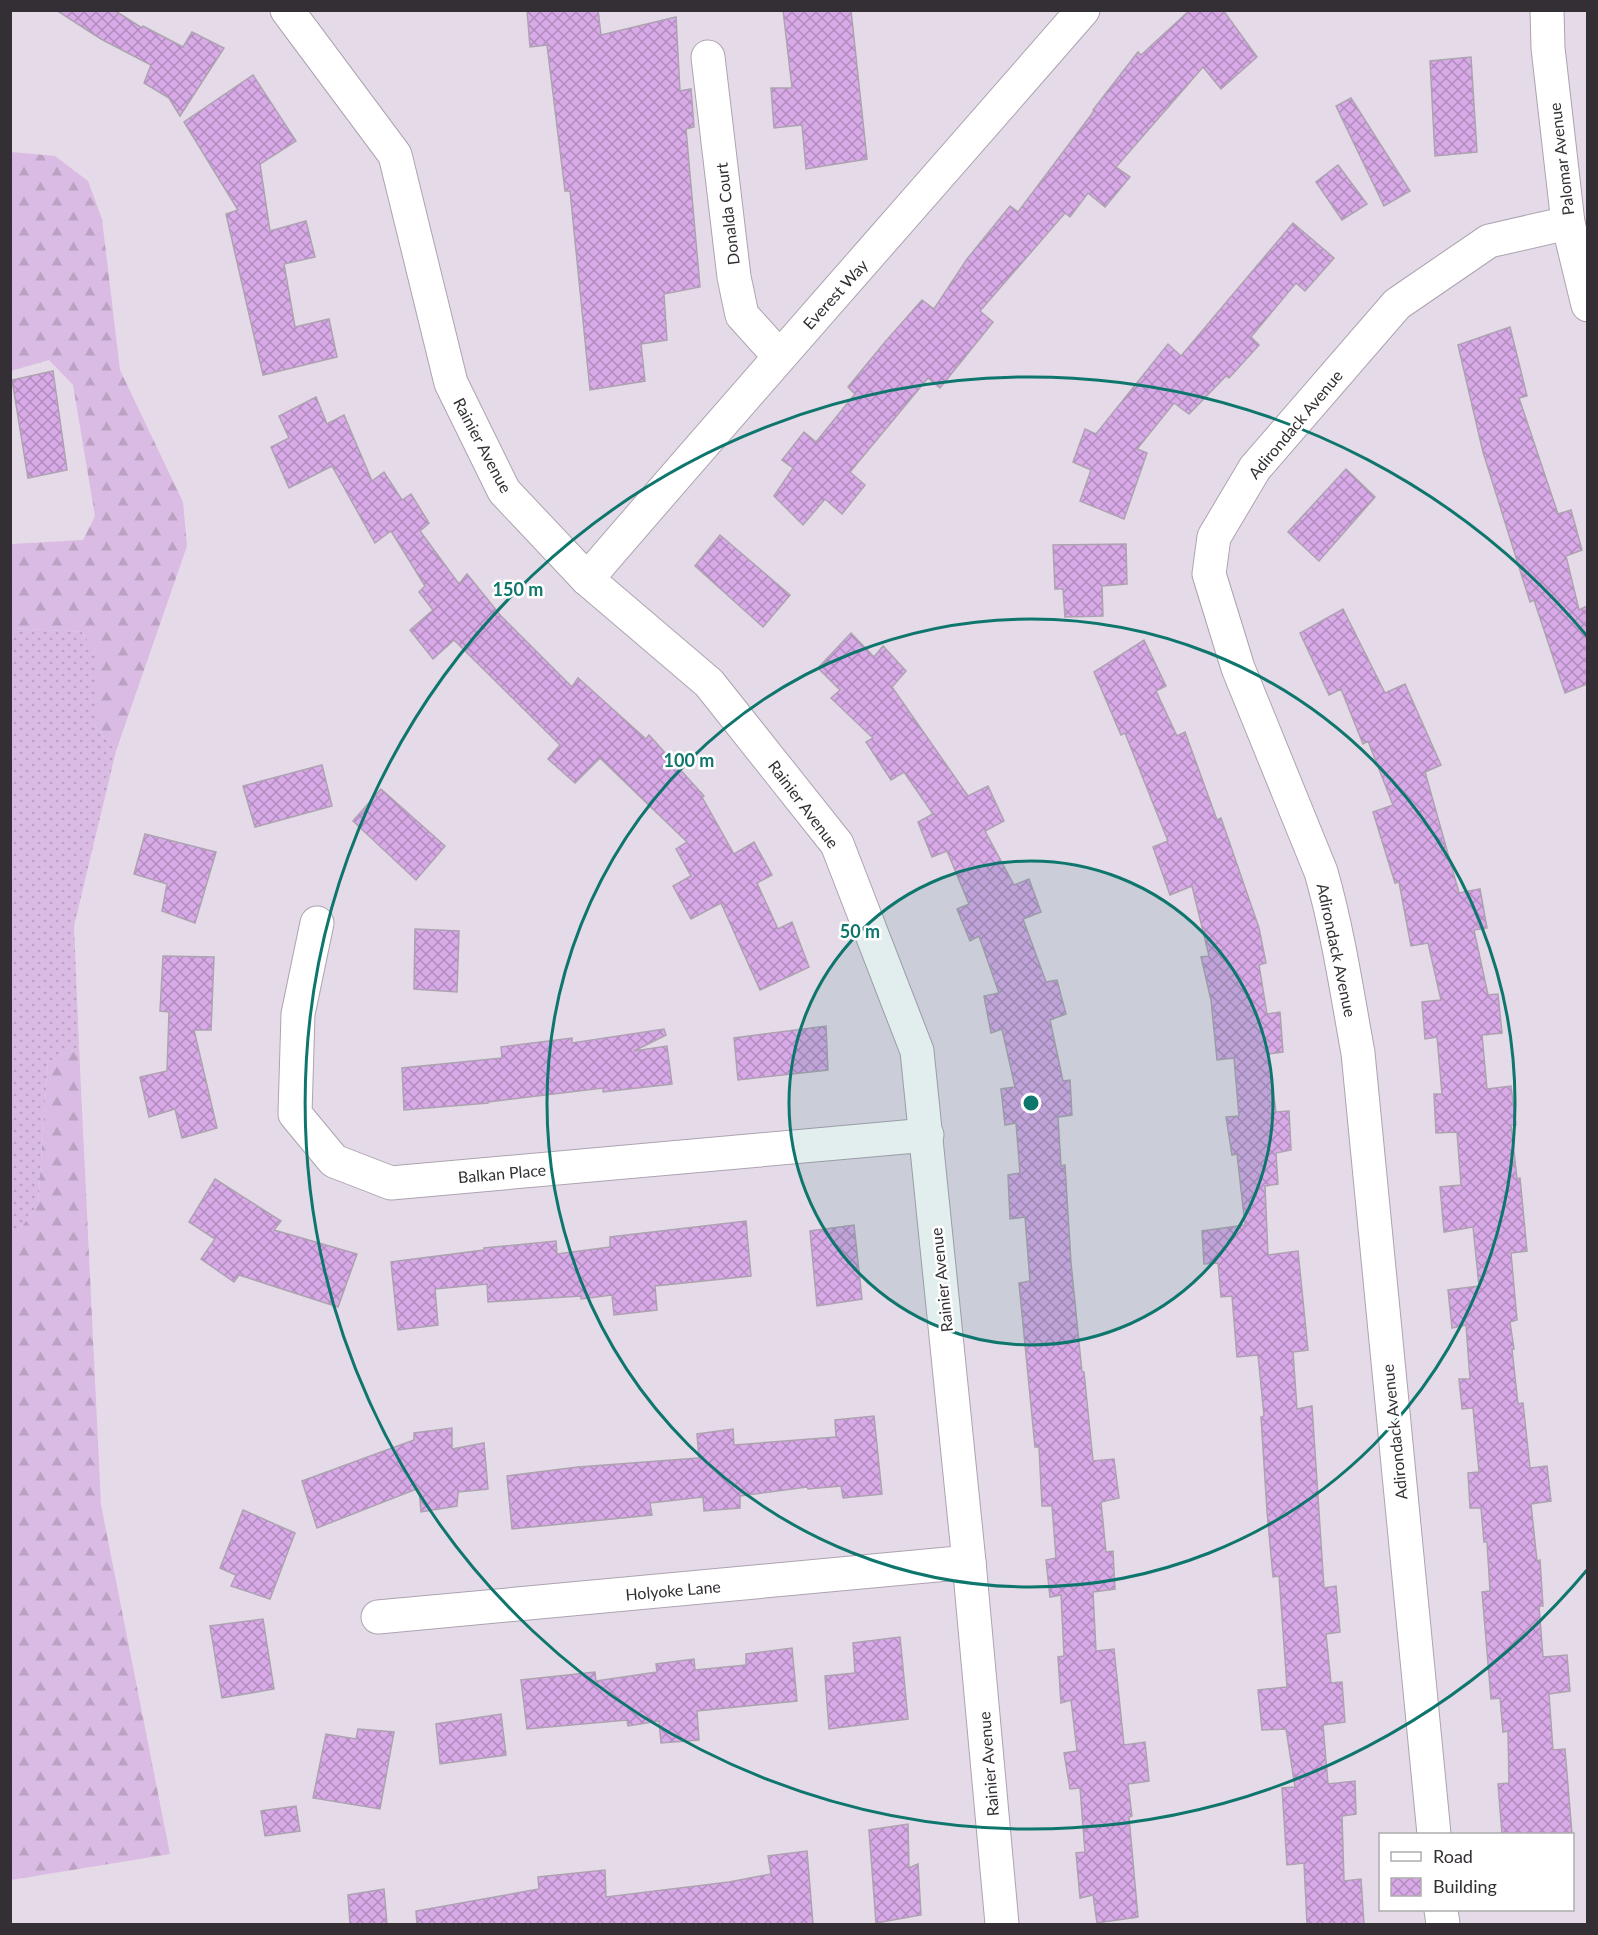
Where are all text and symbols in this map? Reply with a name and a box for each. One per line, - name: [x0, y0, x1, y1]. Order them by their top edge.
- street label: Palomar Avenue: [1545, 102, 1577, 216]
- street label: Donalda Court: [711, 162, 743, 266]
- street label: Everest Way: [799, 255, 872, 333]
- street label: Adirondack Avenue: [1244, 366, 1346, 482]
- street label: Rainier Avenue: [450, 394, 516, 496]
- text: 150 m: [493, 578, 543, 600]
- text: 100 m: [664, 749, 714, 771]
- street label: Rainier Avenue: [765, 756, 843, 852]
- street label: Adirondack Avenue: [1314, 881, 1360, 1019]
- text: 50 m: [840, 920, 880, 942]
- centre of rings: [1021, 1093, 1041, 1113]
- street label: Balkan Place: [457, 1160, 547, 1186]
- street label: Rainier Avenue: [926, 1227, 956, 1333]
- street label: Adirondack Avenue: [1377, 1363, 1411, 1501]
- street label: Holyoke Lane: [625, 1576, 721, 1604]
- street label: Rainier Avenue: [974, 1711, 1002, 1817]
- legend: [1379, 1833, 1574, 1911]
- text: Road: [1433, 1845, 1473, 1867]
- text: Building: [1433, 1875, 1497, 1897]

